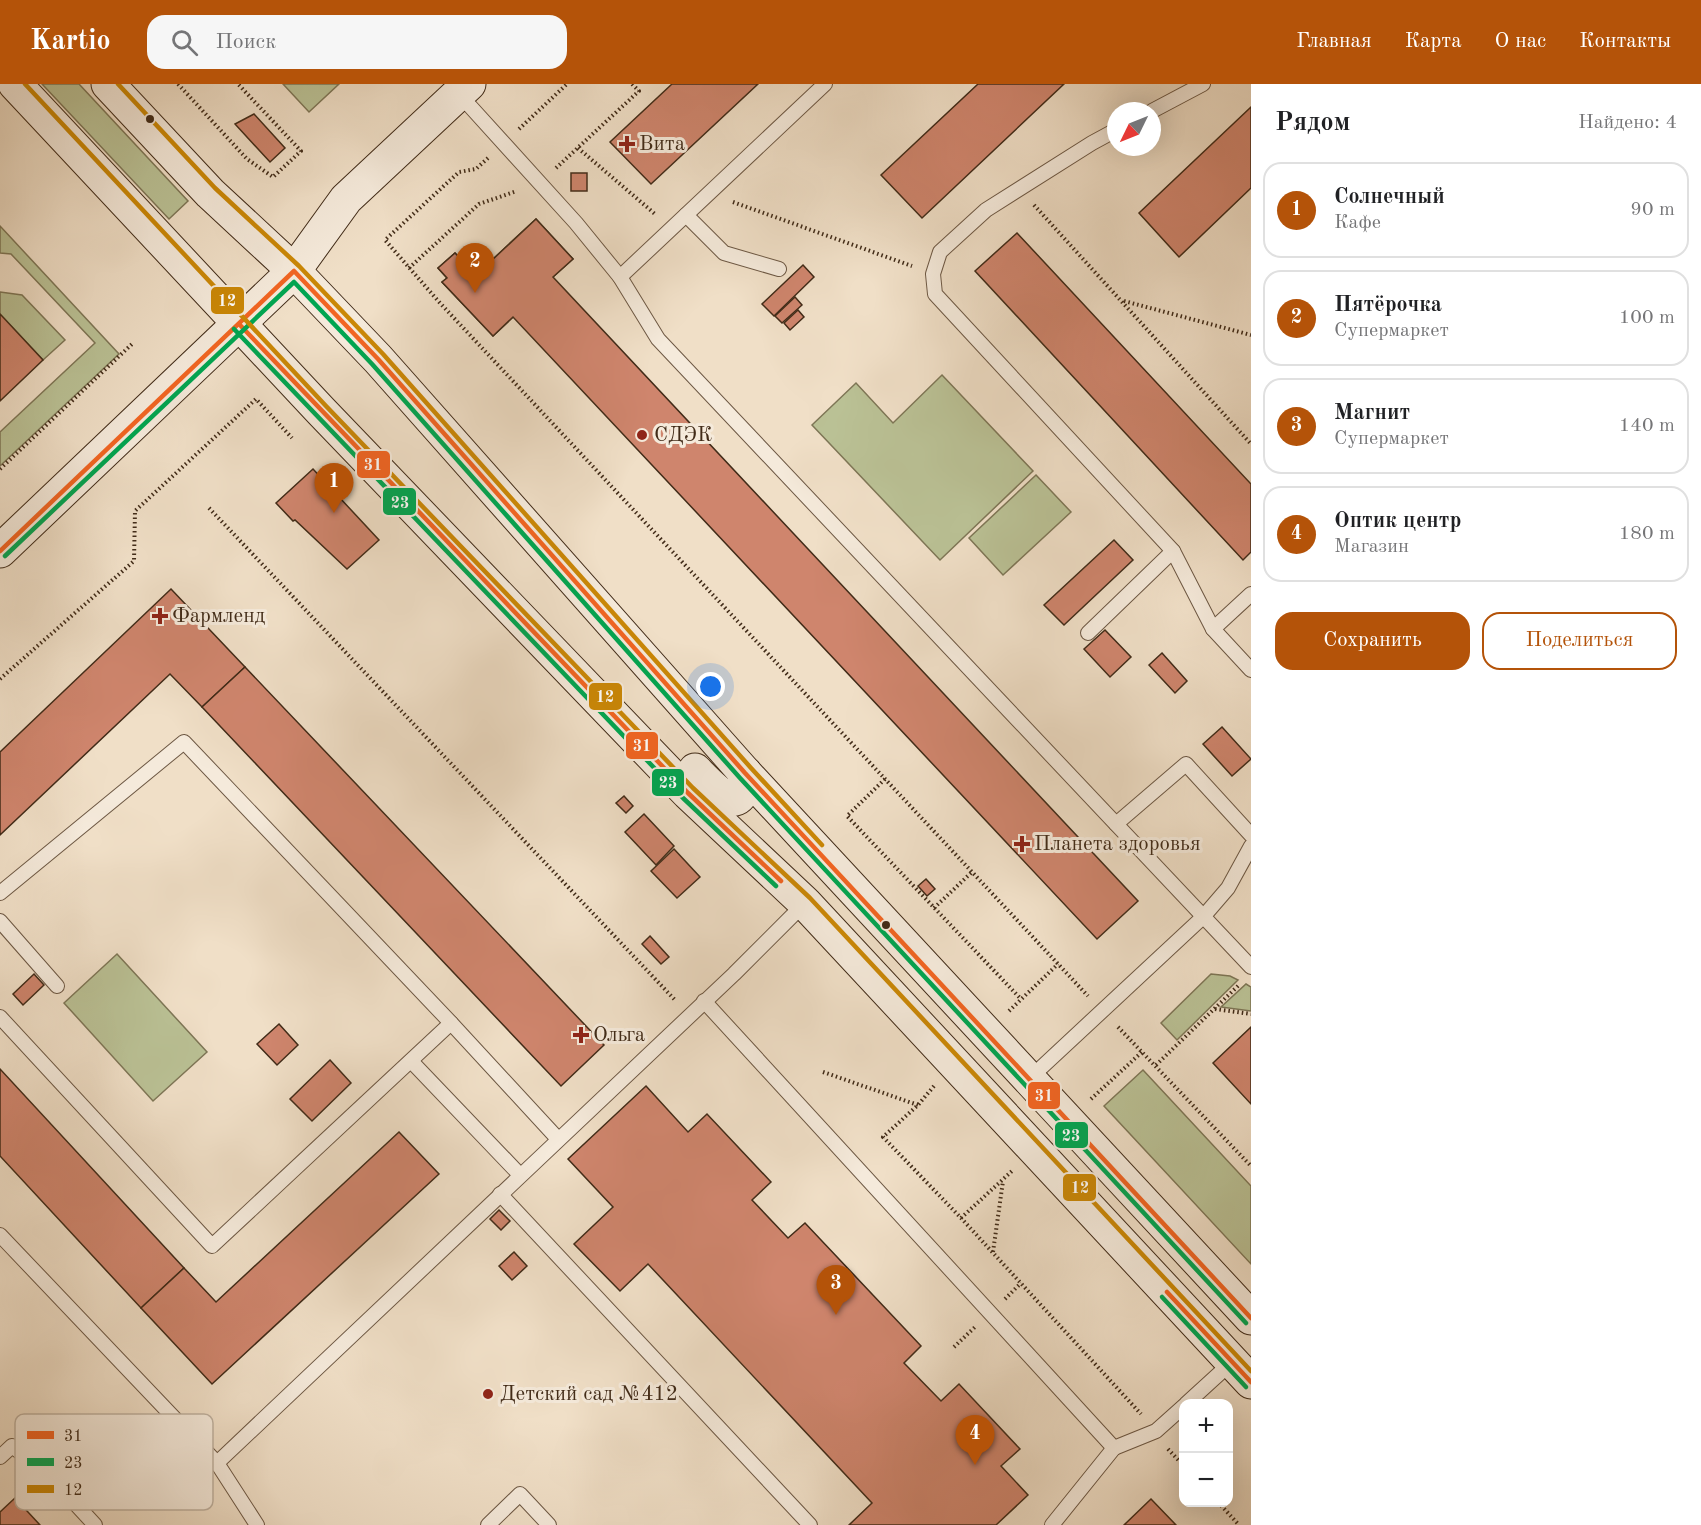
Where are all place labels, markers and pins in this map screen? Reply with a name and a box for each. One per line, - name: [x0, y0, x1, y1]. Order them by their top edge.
- unlabelled marker: [144, 113, 156, 125]
- place label: Вита: [639, 134, 685, 155]
- marker: Вита: [620, 137, 634, 151]
- pin: 2: [456, 244, 494, 293]
- place label: СДЭК: [654, 425, 712, 446]
- marker: СДЭК: [635, 428, 649, 442]
- pin: 1: [314, 464, 354, 513]
- place label: Фармленд: [172, 606, 266, 627]
- marker: Фармленд: [153, 609, 167, 623]
- place label: Планета здоровья: [1034, 834, 1201, 855]
- marker: Планета здоровья: [1015, 837, 1029, 851]
- unlabelled marker: [880, 919, 892, 931]
- place label: Ольга: [593, 1025, 645, 1046]
- marker: Ольга: [574, 1028, 588, 1042]
- pin: 3: [816, 1266, 856, 1315]
- place label: Детский сад №412: [500, 1384, 678, 1405]
- marker: Детский сад №412: [481, 1387, 495, 1401]
- pin: 4: [956, 1416, 994, 1465]

